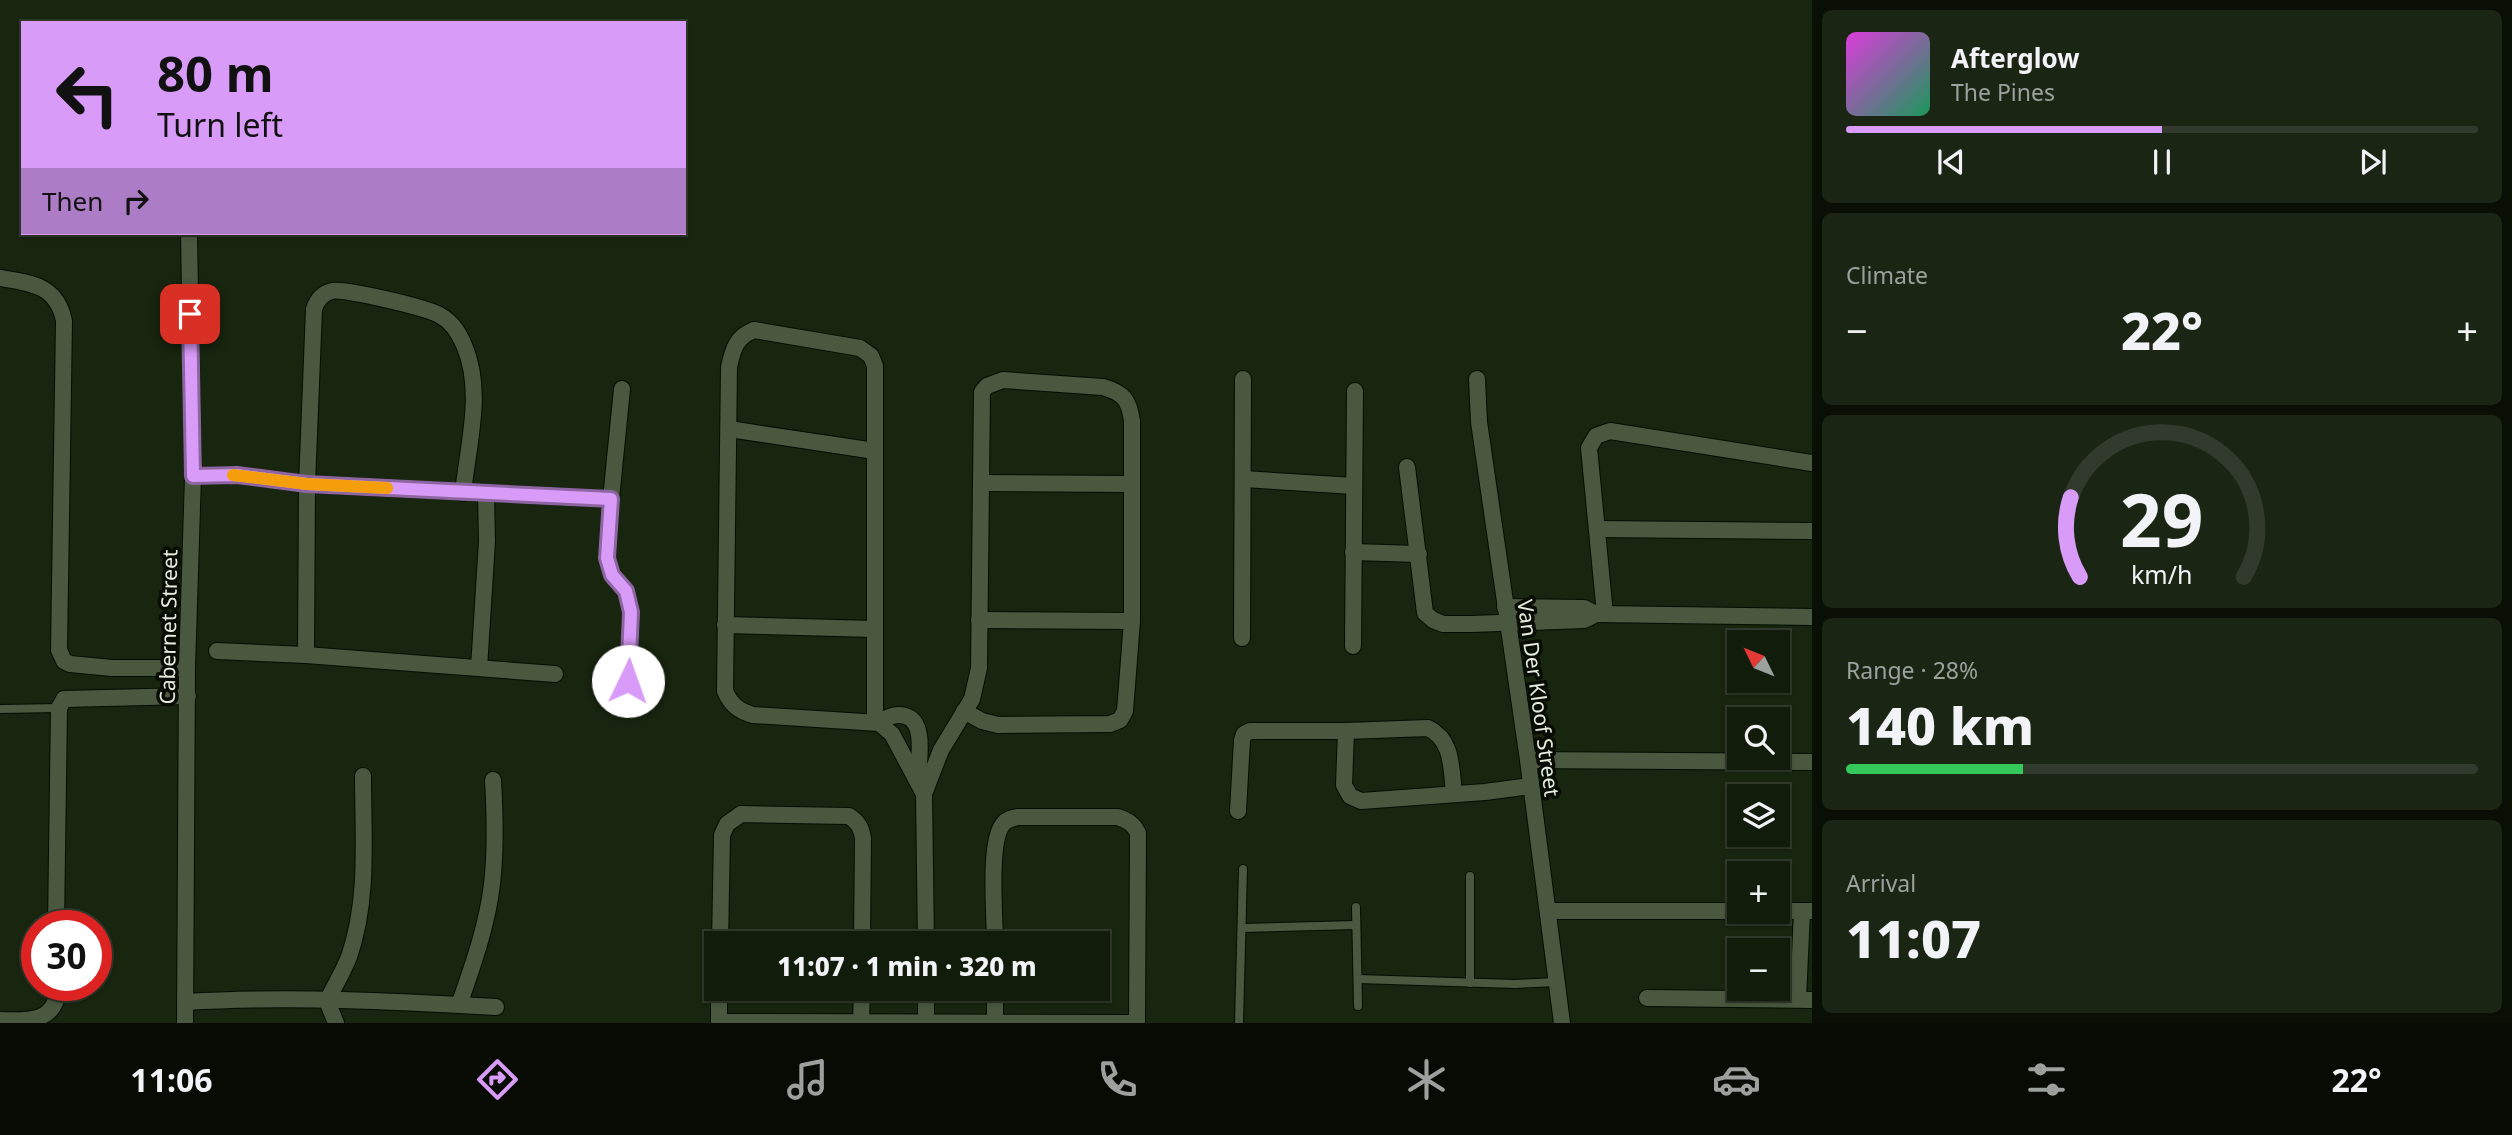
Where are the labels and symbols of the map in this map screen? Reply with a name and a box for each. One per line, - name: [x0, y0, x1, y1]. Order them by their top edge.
- pin: [160, 284, 220, 344]
- street label: Cabernet Street: [153, 549, 183, 705]
- street label: Van Der Kloof Street: [1511, 598, 1567, 799]
- north arrow: [1727, 630, 1790, 693]
- position arrow: [591, 644, 665, 718]
- speed limit sign: 30: [21, 910, 112, 1001]

